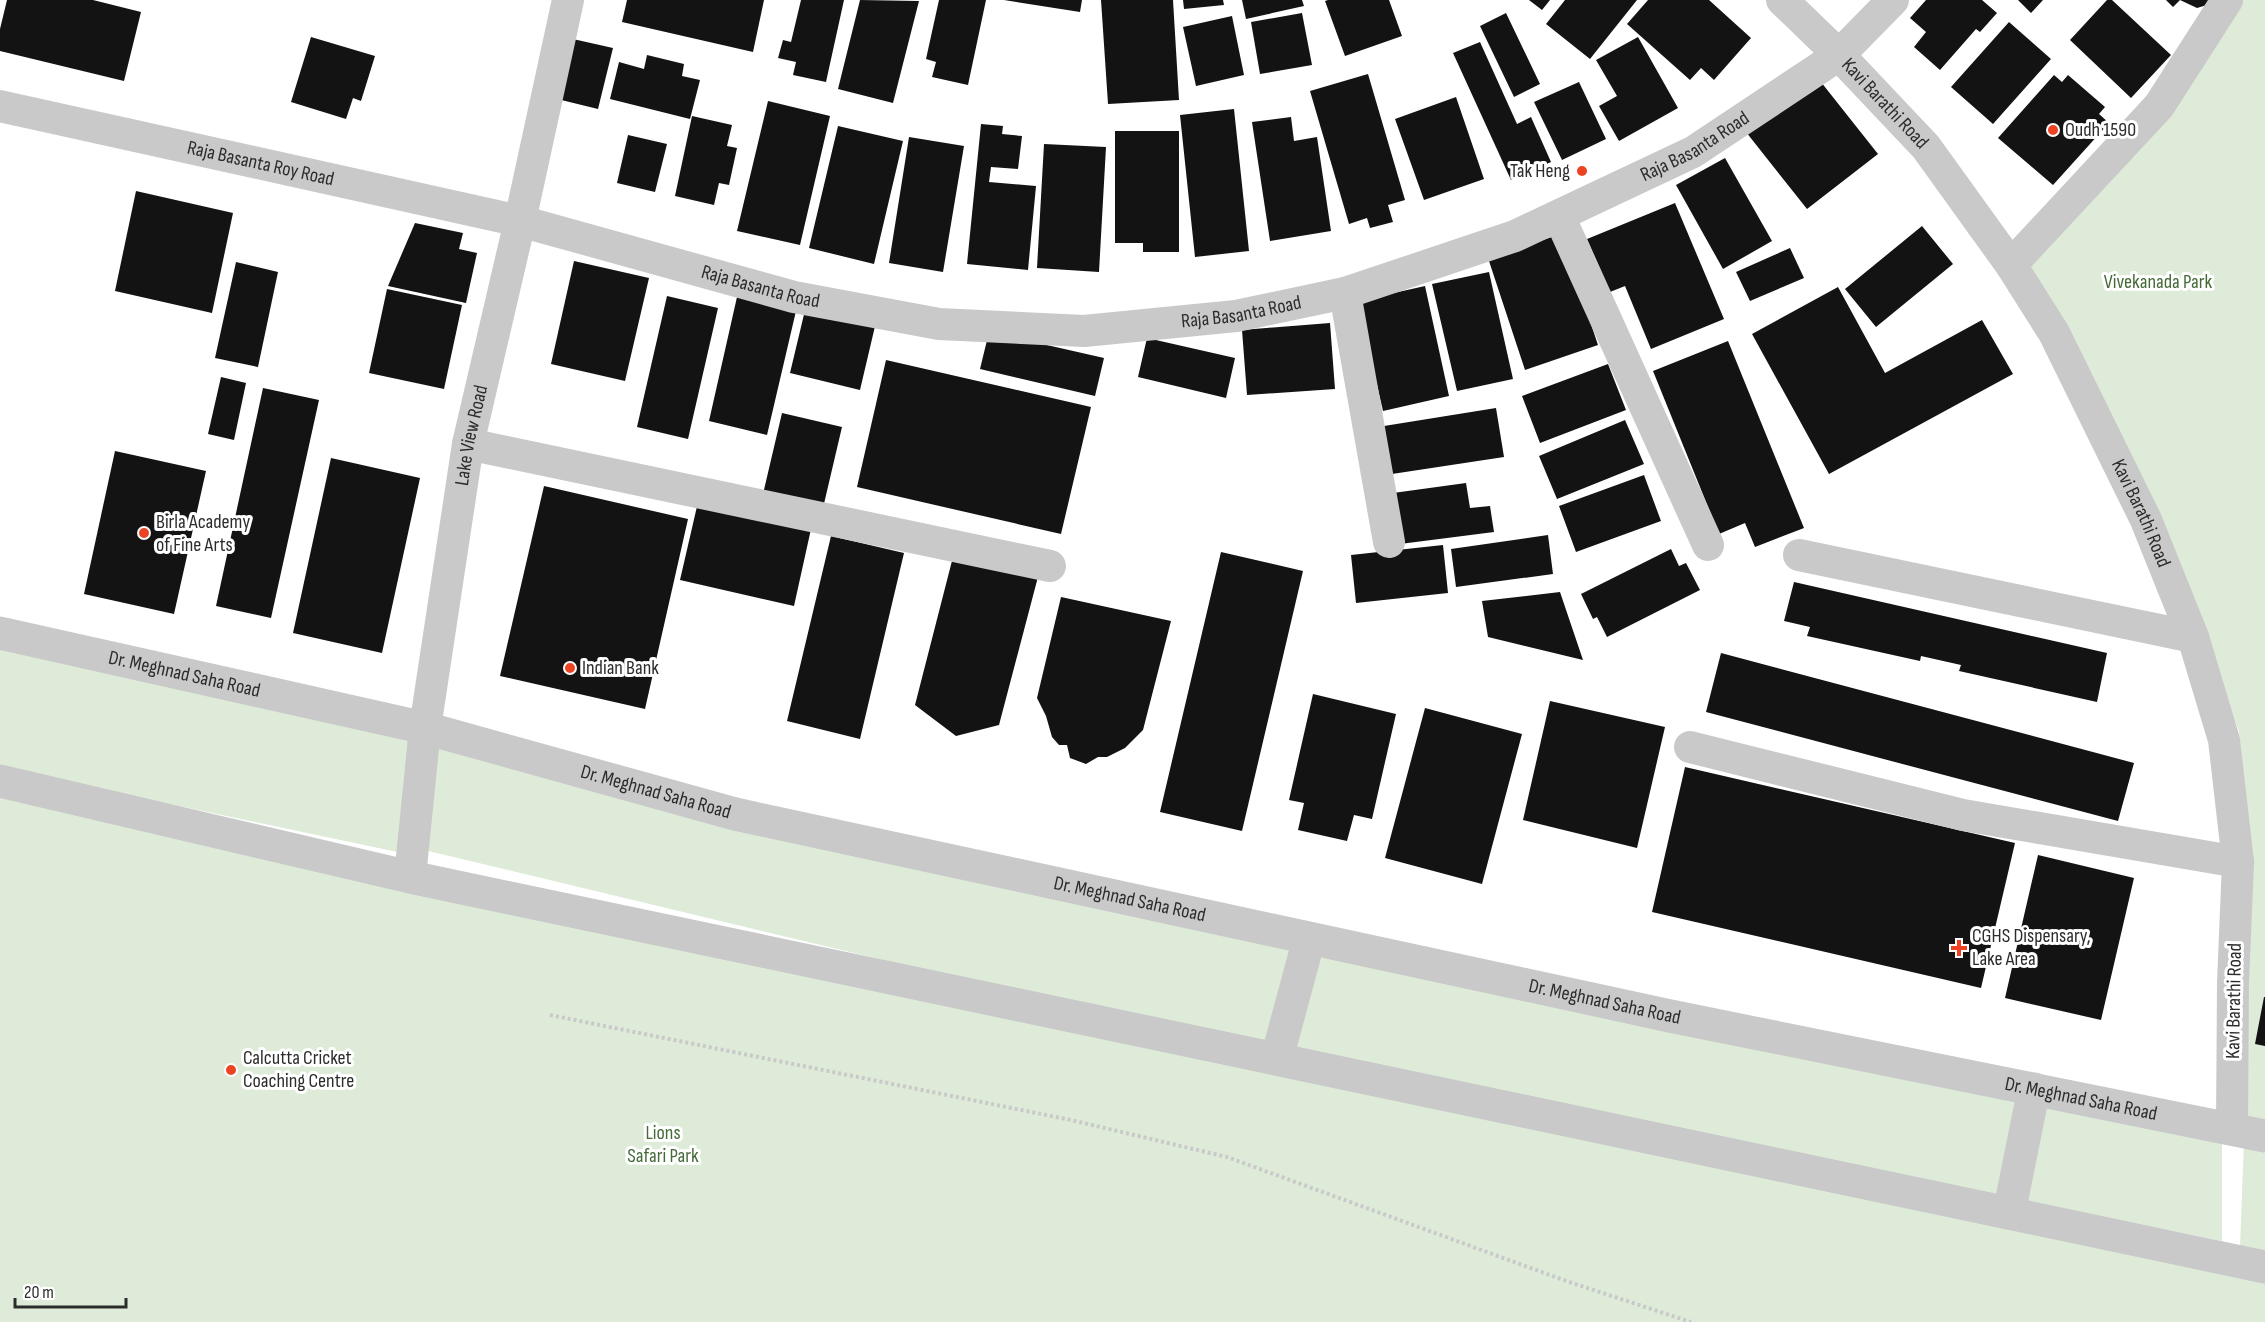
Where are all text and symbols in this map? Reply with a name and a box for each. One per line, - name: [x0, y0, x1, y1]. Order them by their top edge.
- street label: Kavi Barathi Road: [1836, 53, 1933, 154]
- street label: Raja Basanta Road: [1637, 106, 1754, 187]
- place label: Oudh 1590: [2065, 118, 2136, 142]
- marker: Oudh 1590: [2046, 123, 2060, 137]
- street label: Raja Basanta Roy Road: [185, 136, 336, 192]
- place label: Tak Heng: [1510, 159, 1570, 183]
- marker: Tak Heng: [1575, 164, 1589, 178]
- street label: Raja Basanta Road: [699, 260, 822, 314]
- park label: Vivekanada Park: [2104, 270, 2213, 294]
- street label: Raja Basanta Road: [1180, 291, 1304, 333]
- street label: Lake View Road: [450, 383, 493, 487]
- street label: Kavi Barathi Road: [2106, 455, 2176, 571]
- place label: Birla Academy of Fine Arts: [156, 510, 250, 557]
- marker: Birla Academy of Fine Arts: [137, 526, 151, 540]
- street label: Dr. Meghnad Saha Road: [106, 646, 263, 703]
- place label: Indian Bank: [582, 656, 659, 680]
- marker: Indian Bank: [563, 661, 577, 675]
- street label: Dr. Meghnad Saha Road: [578, 760, 734, 824]
- street label: Dr. Meghnad Saha Road: [1052, 871, 1208, 927]
- place label: CGHS Dispensary, Lake Area: [1972, 924, 2091, 971]
- marker: CGHS Dispensary, Lake Area: [1950, 939, 1968, 957]
- street label: Kavi Barathi Road: [2221, 943, 2247, 1059]
- street label: Dr. Meghnad Saha Road: [1527, 974, 1683, 1030]
- place label: Calcutta Cricket Coaching Centre: [243, 1046, 354, 1093]
- marker: Calcutta Cricket Coaching Centre: [224, 1063, 238, 1077]
- street label: Dr. Meghnad Saha Road: [2003, 1072, 2159, 1126]
- park label: Lions Safari Park: [627, 1121, 699, 1168]
- scale bar: [15, 1271, 126, 1309]
- text: 20 m: [24, 1282, 54, 1303]

